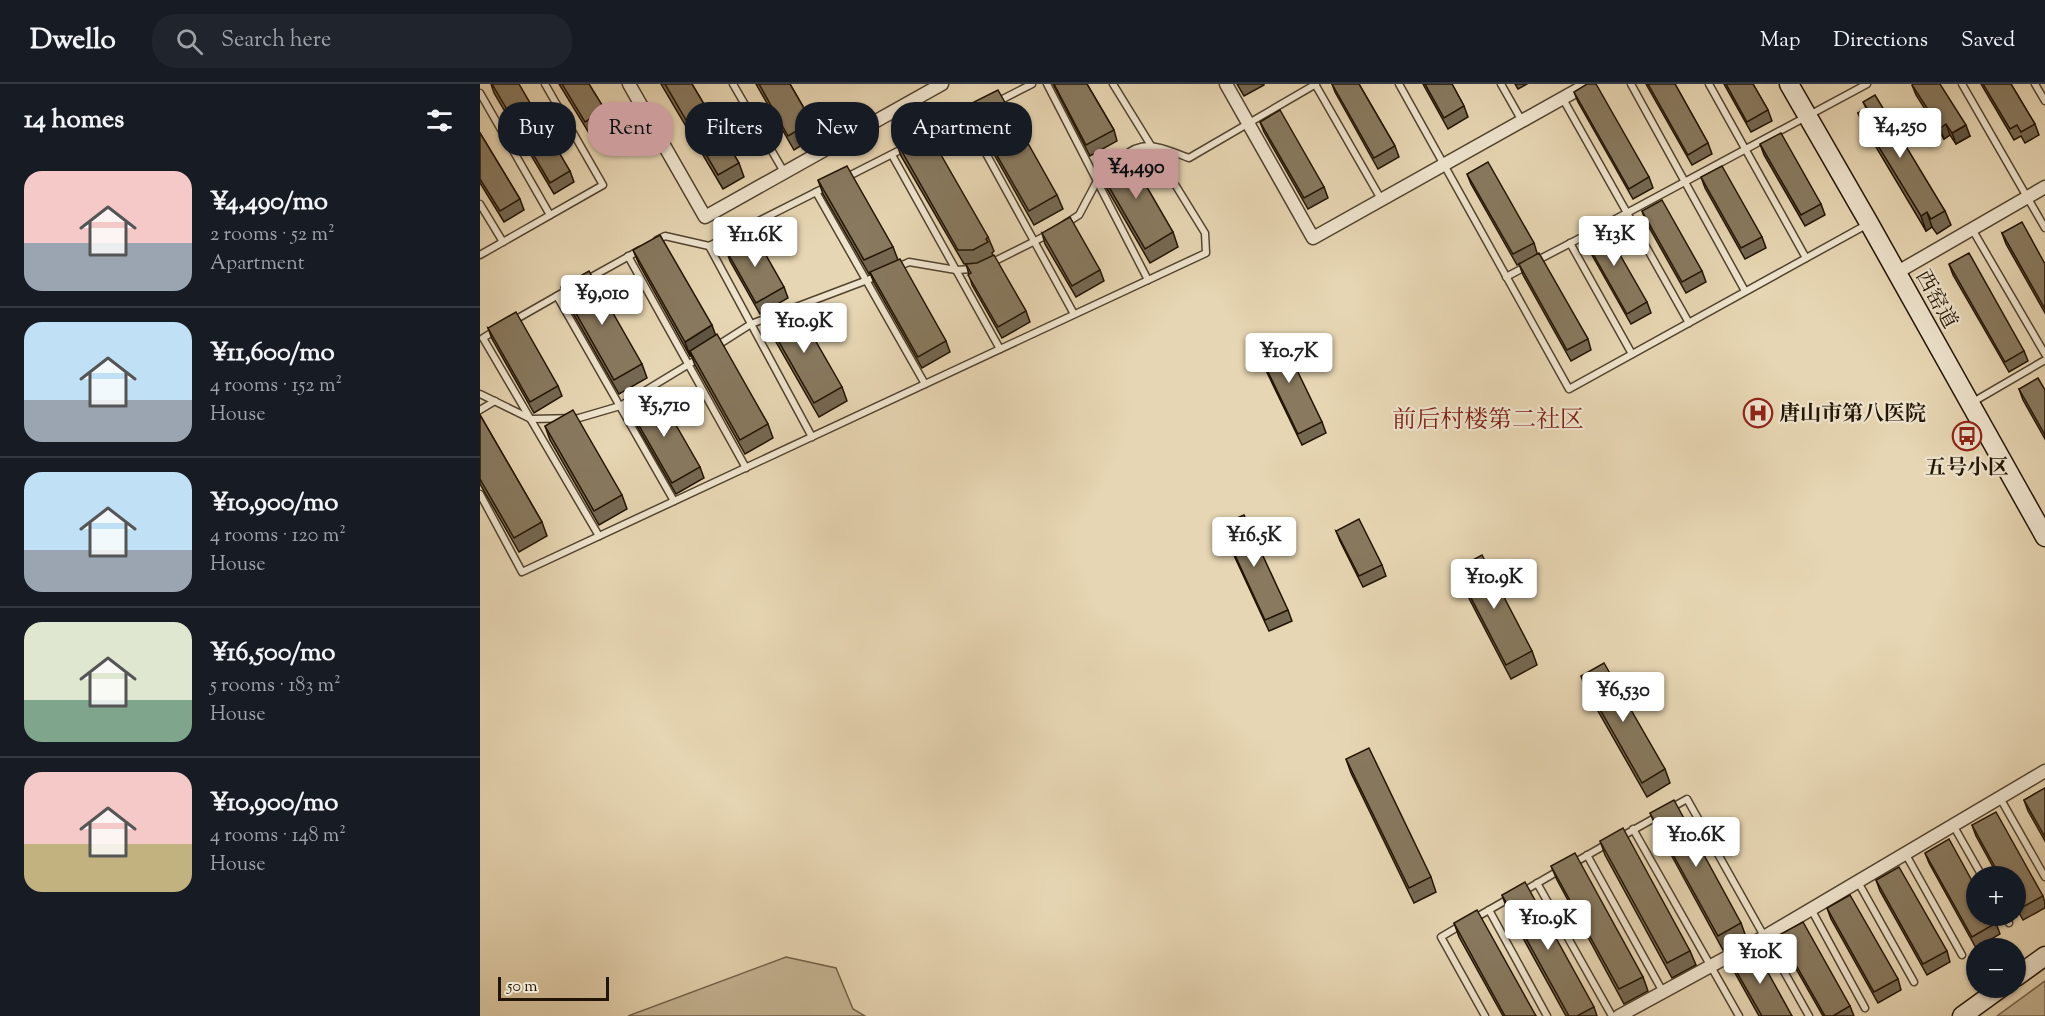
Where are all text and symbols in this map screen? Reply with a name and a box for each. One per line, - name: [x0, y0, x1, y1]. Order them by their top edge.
- search box: [152, 14, 572, 68]
- text: Dwello: [30, 21, 116, 61]
- icon: search: [173, 25, 206, 58]
- text: Search here: [221, 25, 331, 57]
- text: Map: [1760, 26, 1800, 56]
- text: Directions: [1833, 26, 1928, 56]
- text: Saved: [1961, 26, 2015, 56]
- text: 14 homes: [24, 102, 124, 139]
- chip: Buy: [498, 102, 576, 156]
- chip: Rent: [588, 102, 673, 156]
- chip: Filters: [685, 102, 783, 156]
- chip: New: [795, 102, 879, 156]
- chip: Apartment: [891, 102, 1032, 156]
- icon: filters: [423, 104, 456, 137]
- pin: ¥4,250: [1851, 108, 1949, 159]
- text: ¥4,250: [1873, 113, 1927, 142]
- pin: ¥4,490: [1087, 149, 1185, 200]
- text: ¥4,490: [1108, 154, 1164, 183]
- text: ¥4,490/mo: [210, 184, 328, 221]
- icon: home: [72, 195, 144, 267]
- pin: ¥13K: [1578, 216, 1650, 267]
- pin: ¥11.6K: [706, 217, 804, 268]
- text: 2 rooms · 52 m²: [210, 221, 335, 250]
- text: ¥13K: [1593, 221, 1635, 250]
- text: ¥11.6K: [727, 222, 783, 251]
- text: Apartment: [210, 250, 305, 279]
- street label: 西窑道: [1907, 265, 1964, 335]
- pin: ¥9,010: [553, 275, 651, 326]
- text: ¥9,010: [575, 280, 629, 309]
- pin: ¥10.9K: [755, 303, 853, 354]
- text: ¥10.9K: [775, 308, 833, 337]
- pin: ¥10.7K: [1240, 333, 1338, 384]
- text: ¥11,600/mo: [210, 335, 335, 372]
- text: ¥10.7K: [1259, 338, 1319, 367]
- icon: home: [72, 346, 144, 418]
- text: 4 rooms · 152 m²: [210, 372, 342, 401]
- pin: ¥5,710: [615, 387, 713, 438]
- text: ¥5,710: [638, 392, 690, 421]
- hospital icon: 唐山市第八医院: [1742, 397, 1774, 429]
- place label: 唐山市第八医院: [1779, 400, 1926, 430]
- text: House: [210, 401, 265, 430]
- district label: 前后村楼第二社区: [1392, 404, 1584, 438]
- bus stop icon: 五号小区: [1951, 420, 1983, 452]
- place label: 五号小区: [1925, 454, 2009, 484]
- text: ¥10,900/mo: [210, 485, 338, 522]
- icon: home: [72, 496, 144, 568]
- pin: ¥16.5K: [1205, 517, 1303, 568]
- text: 4 rooms · 120 m²: [210, 522, 346, 551]
- text: ¥16.5K: [1226, 522, 1282, 551]
- text: House: [210, 551, 265, 580]
- pin: ¥10.9K: [1445, 559, 1543, 610]
- text: ¥10.9K: [1465, 564, 1523, 593]
- text: ¥16,500/mo: [210, 635, 335, 672]
- icon: home: [72, 646, 144, 718]
- text: 5 rooms · 183 m²: [210, 672, 341, 701]
- pin: ¥6,530: [1574, 672, 1672, 723]
- text: ¥6,530: [1596, 677, 1650, 706]
- text: House: [210, 701, 265, 730]
- text: ¥10,900/mo: [210, 785, 338, 822]
- icon: home: [72, 796, 144, 868]
- pin: ¥10.6K: [1647, 817, 1745, 868]
- text: 4 rooms · 148 m²: [210, 822, 346, 851]
- text: ¥10.6K: [1667, 822, 1725, 851]
- text: House: [210, 851, 265, 880]
- map controls: [1966, 866, 2026, 998]
- button: +: [1966, 866, 2026, 926]
- pin: ¥10.9K: [1499, 900, 1597, 951]
- text: ¥10.9K: [1519, 905, 1577, 934]
- pin: ¥10K: [1724, 934, 1796, 985]
- button: −: [1966, 938, 2026, 998]
- text: ¥10K: [1738, 939, 1782, 968]
- scale bar: [498, 974, 609, 1002]
- text: 50 m: [507, 976, 538, 999]

